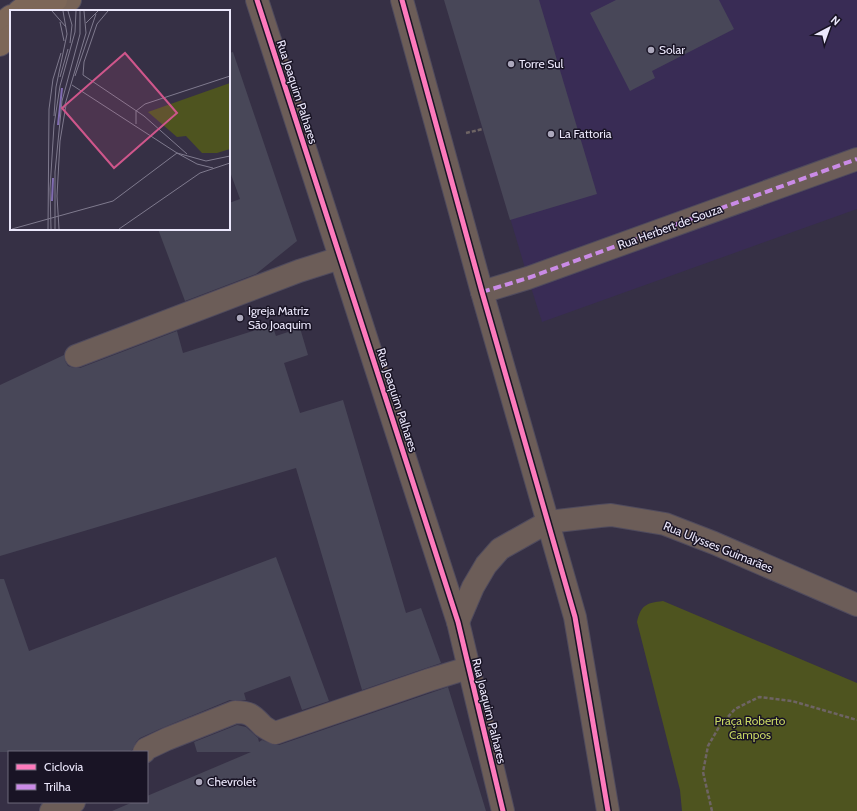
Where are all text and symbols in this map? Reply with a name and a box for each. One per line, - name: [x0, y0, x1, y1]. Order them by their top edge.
- north arrow: [809, 8, 849, 48]
- inset map: [10, 10, 230, 230]
- text: N: [828, 13, 843, 28]
- street label: Rua Joaquim Palhares: [274, 38, 321, 146]
- place label: Solar: [659, 42, 685, 57]
- marker: Solar: [646, 45, 656, 55]
- place label: Torre Sul: [519, 56, 564, 71]
- marker: Torre Sul: [506, 59, 516, 69]
- place label: La Fattoria: [559, 126, 612, 141]
- marker: La Fattoria: [546, 129, 556, 139]
- street label: Rua Herbert de Souza: [615, 201, 724, 252]
- place label: Igreja Matriz São Joaquim: [248, 303, 311, 332]
- marker: Igreja Matriz São Joaquim: [235, 313, 245, 323]
- street label: Rua Joaquim Palhares: [374, 346, 421, 454]
- street label: Rua Ulysses Guimarães: [661, 518, 775, 575]
- street label: Rua Joaquim Palhares: [469, 657, 510, 765]
- park label: Praça Roberto Campos: [715, 713, 786, 742]
- legend: [8, 751, 148, 803]
- text: Ciclovia: [44, 759, 83, 774]
- place label: Chevrolet: [207, 774, 256, 789]
- marker: Chevrolet: [194, 777, 204, 787]
- text: Trilha: [44, 779, 71, 794]

